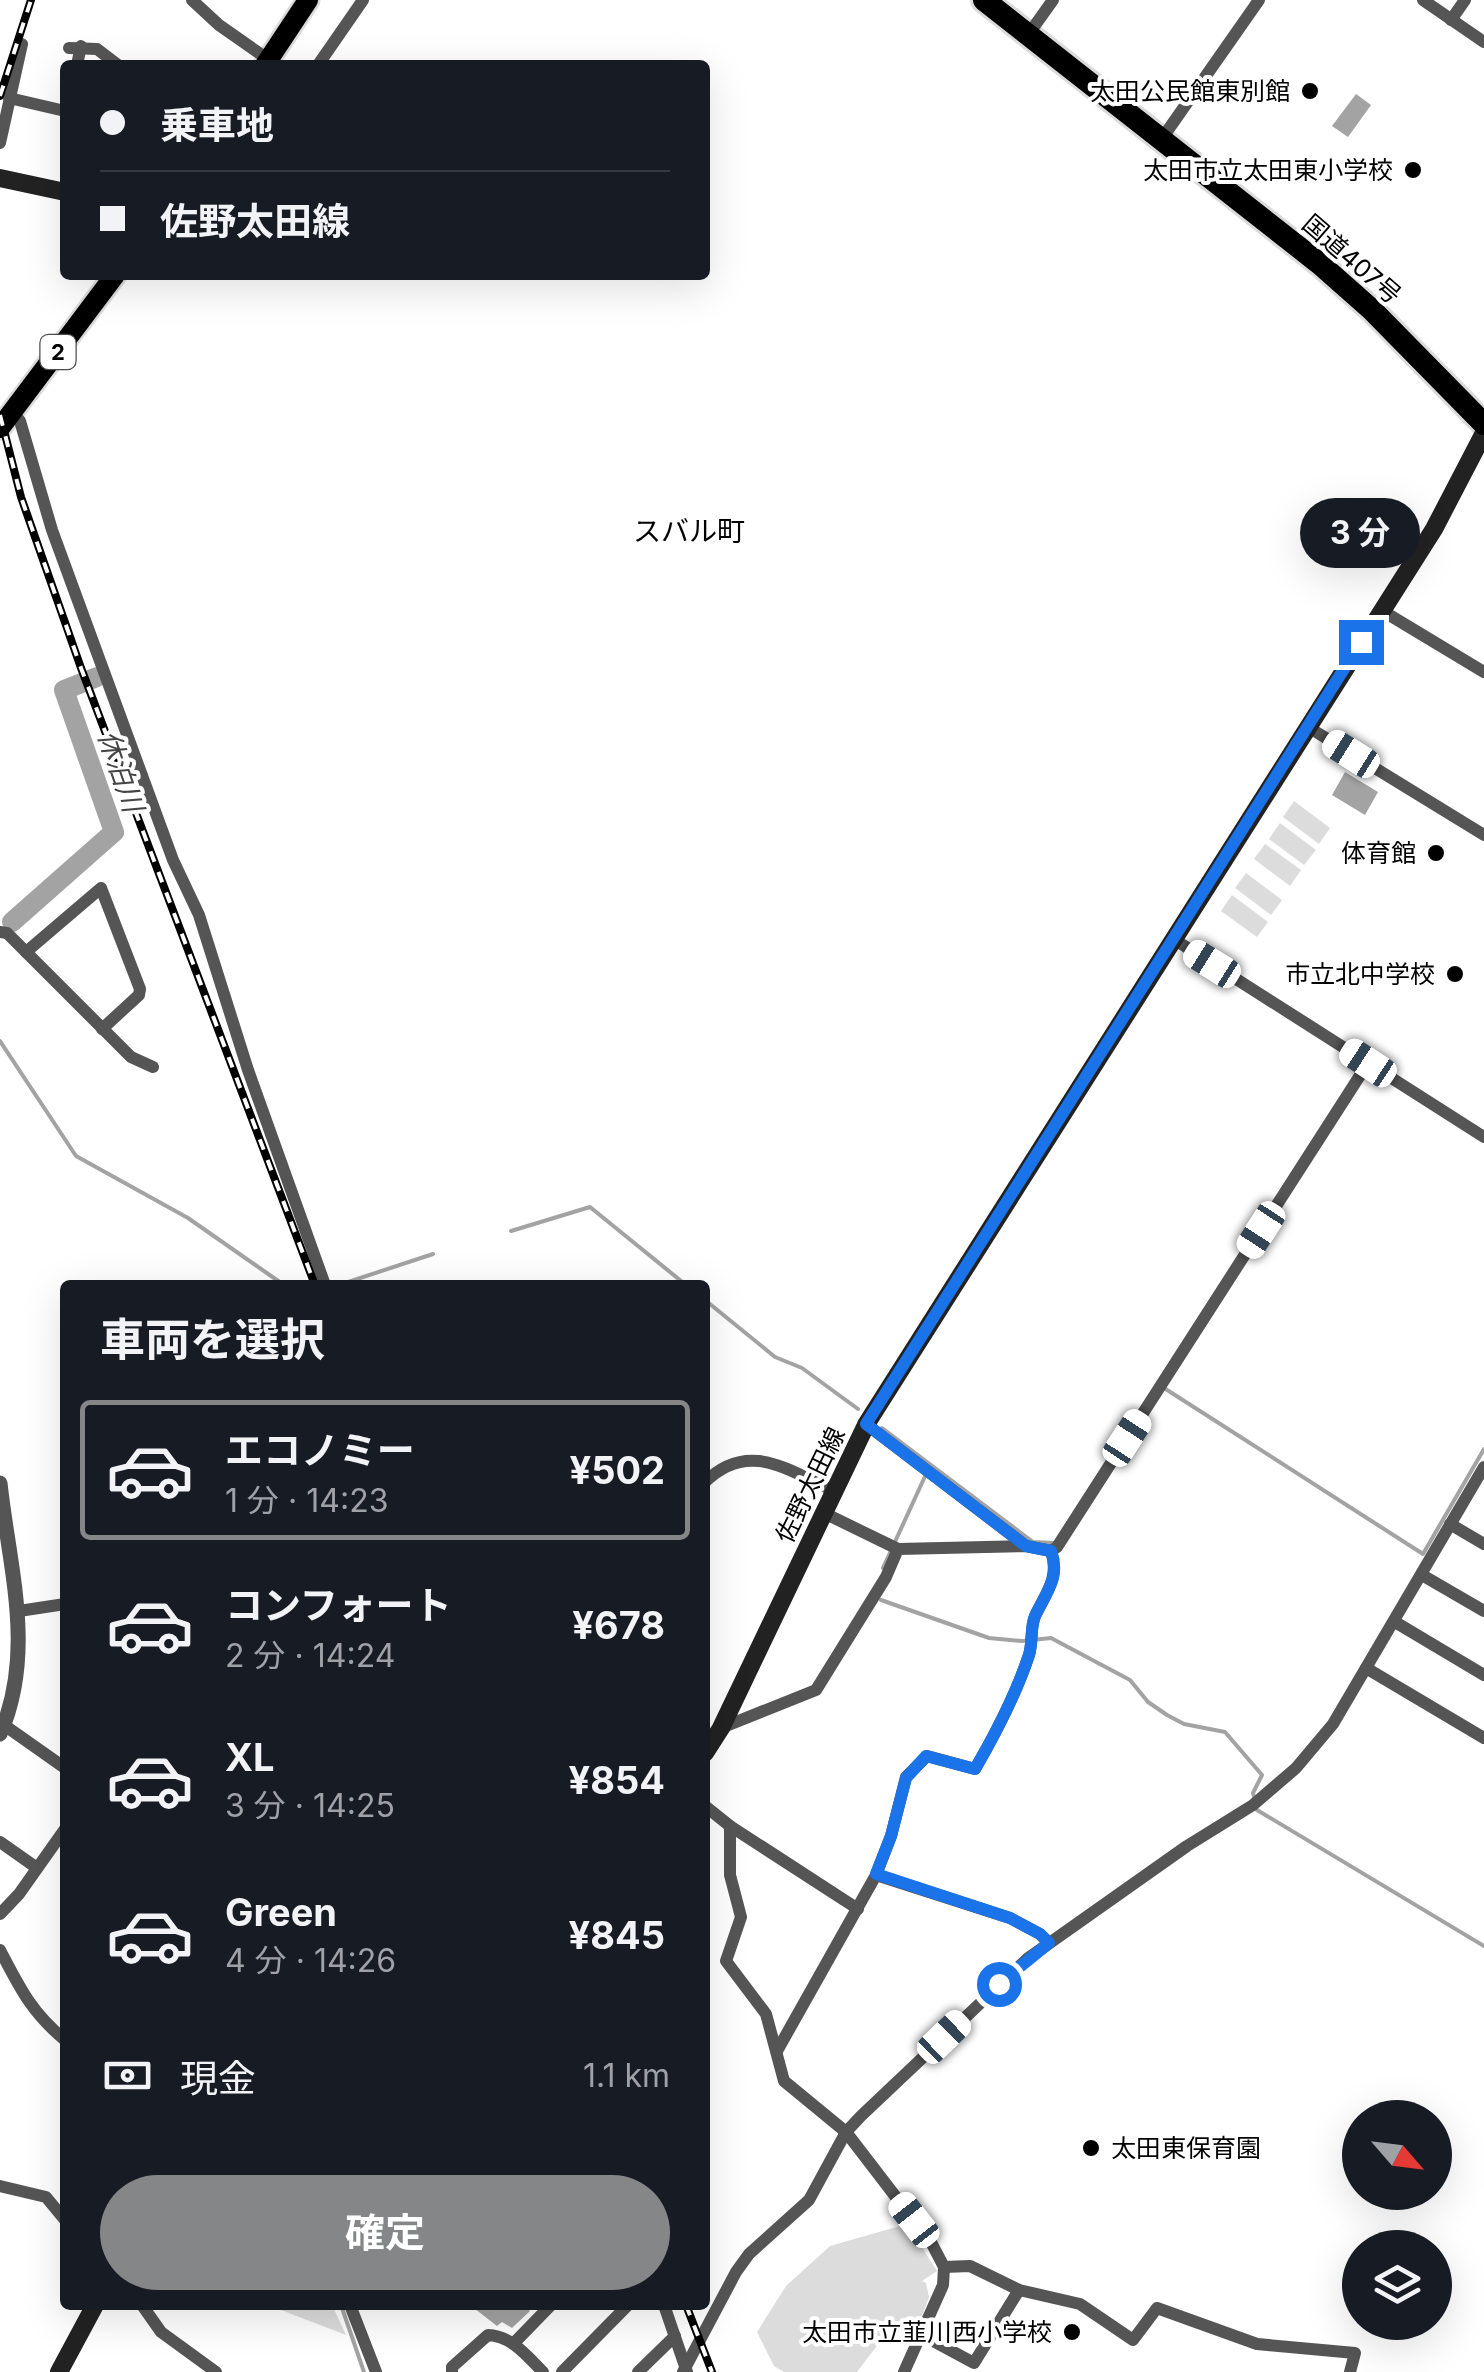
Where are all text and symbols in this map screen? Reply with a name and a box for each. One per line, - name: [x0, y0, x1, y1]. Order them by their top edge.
- place label: 太田公民館東別館: [1090, 76, 1290, 106]
- marker: 太田公民館東別館: [1299, 80, 1321, 102]
- text: 乗車地: [160, 102, 274, 148]
- place label: 太田市立太田東小学校: [1143, 155, 1393, 185]
- marker: 太田市立太田東小学校: [1402, 159, 1424, 181]
- text: 佐野太田線: [160, 198, 350, 244]
- street label: 国道407号: [1297, 208, 1407, 310]
- road number: 2: [40, 335, 76, 369]
- callout: 3 分: [1301, 497, 1421, 567]
- text: 3 分: [1330, 513, 1390, 552]
- district label: スバル町: [633, 514, 745, 548]
- route end: [1339, 620, 1384, 665]
- car: [1318, 725, 1384, 783]
- water label: 休泊川: [91, 726, 152, 819]
- place label: 体育館: [1341, 838, 1416, 868]
- marker: 体育館: [1425, 842, 1447, 864]
- car: [1179, 935, 1245, 993]
- place label: 市立北中学校: [1285, 959, 1435, 989]
- marker: 市立北中学校: [1444, 963, 1466, 985]
- car: [1335, 1034, 1401, 1092]
- car: [1232, 1197, 1290, 1263]
- text: 車両を選択: [100, 1312, 325, 1367]
- car: [1098, 1405, 1156, 1471]
- street label: 佐野太田線: [769, 1422, 851, 1548]
- icon: car: [105, 1425, 195, 1515]
- text: エコノミー: [225, 1427, 415, 1473]
- text: ¥502: [569, 1447, 665, 1493]
- text: 1 分 · 14:23: [225, 1481, 388, 1520]
- icon: car: [105, 1580, 195, 1670]
- text: コンフォート: [225, 1582, 452, 1628]
- text: ¥678: [572, 1602, 665, 1648]
- text: 2 分 · 14:24: [225, 1636, 395, 1675]
- text: XL: [225, 1734, 275, 1780]
- icon: car: [105, 1735, 195, 1825]
- text: ¥854: [569, 1757, 665, 1803]
- text: 3 分 · 14:25: [225, 1786, 395, 1825]
- text: Green: [225, 1889, 337, 1935]
- icon: car: [105, 1890, 195, 1980]
- text: ¥845: [569, 1912, 665, 1958]
- text: 4 分 · 14:26: [225, 1941, 396, 1980]
- route start: [977, 1962, 1022, 2007]
- car: [912, 2005, 976, 2069]
- icon: cash: [100, 2048, 155, 2103]
- text: 現金: [180, 2055, 256, 2101]
- text: 1.1 km: [583, 2056, 670, 2095]
- north arrow: [1342, 2100, 1452, 2210]
- map controls: [1342, 2100, 1452, 2340]
- place label: 太田東保育園: [1111, 2133, 1261, 2163]
- marker: 太田東保育園: [1080, 2137, 1102, 2159]
- button: 確定: [100, 2175, 670, 2290]
- car: [884, 2187, 944, 2253]
- button: layers: [1342, 2230, 1452, 2340]
- place label: 太田市立韮川西小学校: [802, 2317, 1052, 2347]
- marker: 太田市立韮川西小学校: [1061, 2321, 1083, 2343]

